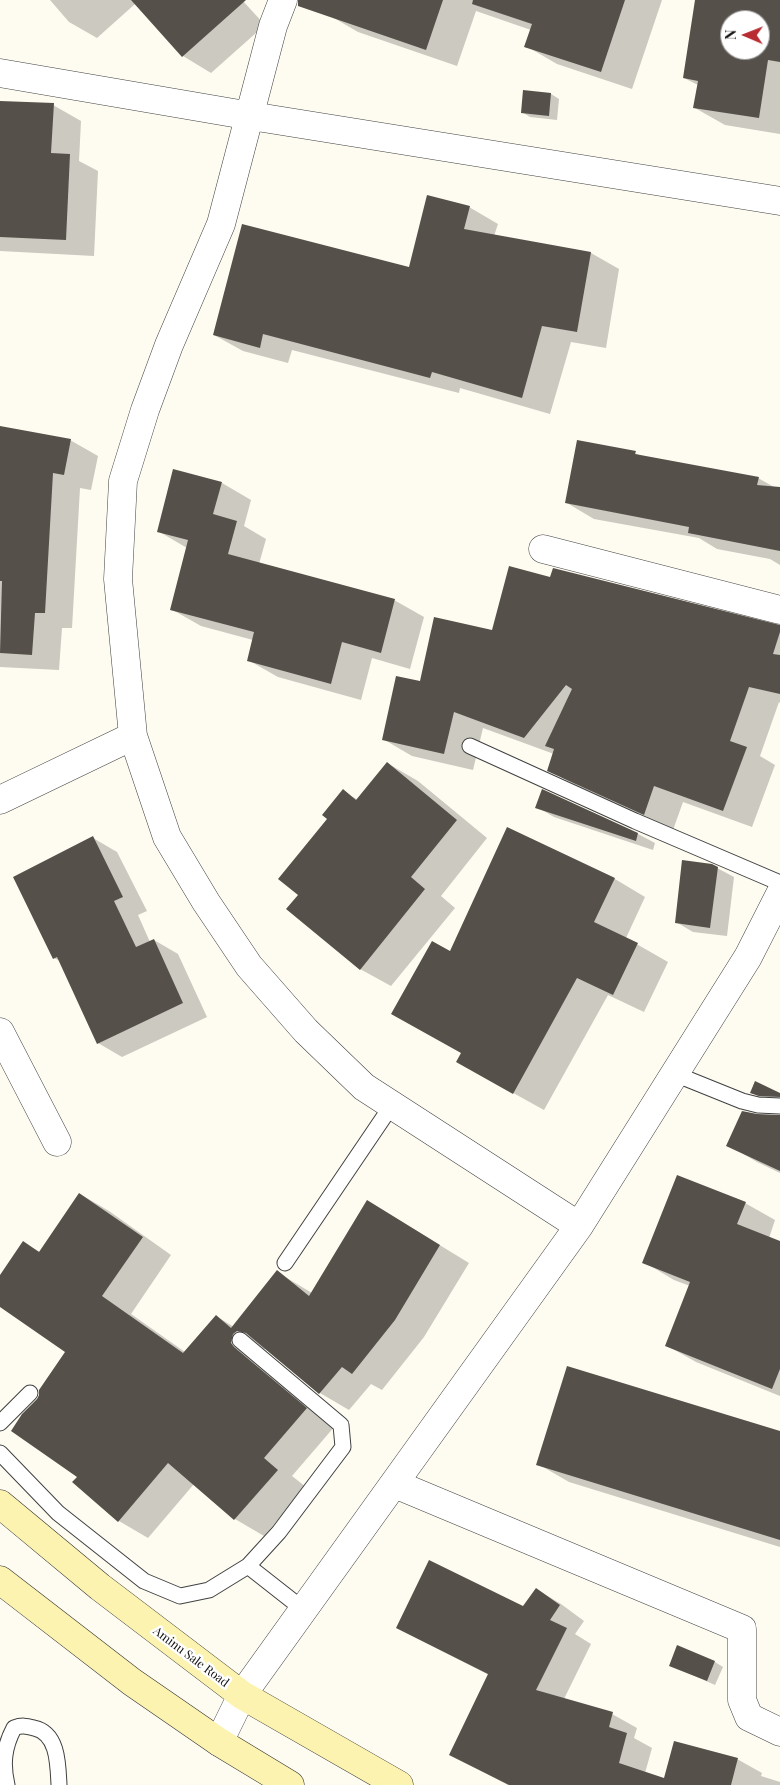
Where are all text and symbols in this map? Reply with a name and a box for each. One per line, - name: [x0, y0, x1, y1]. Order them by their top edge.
- north arrow: [720, 10, 770, 60]
- text: N: [721, 30, 740, 40]
- street label: Aminu Sale Road: [150, 1624, 232, 1690]

